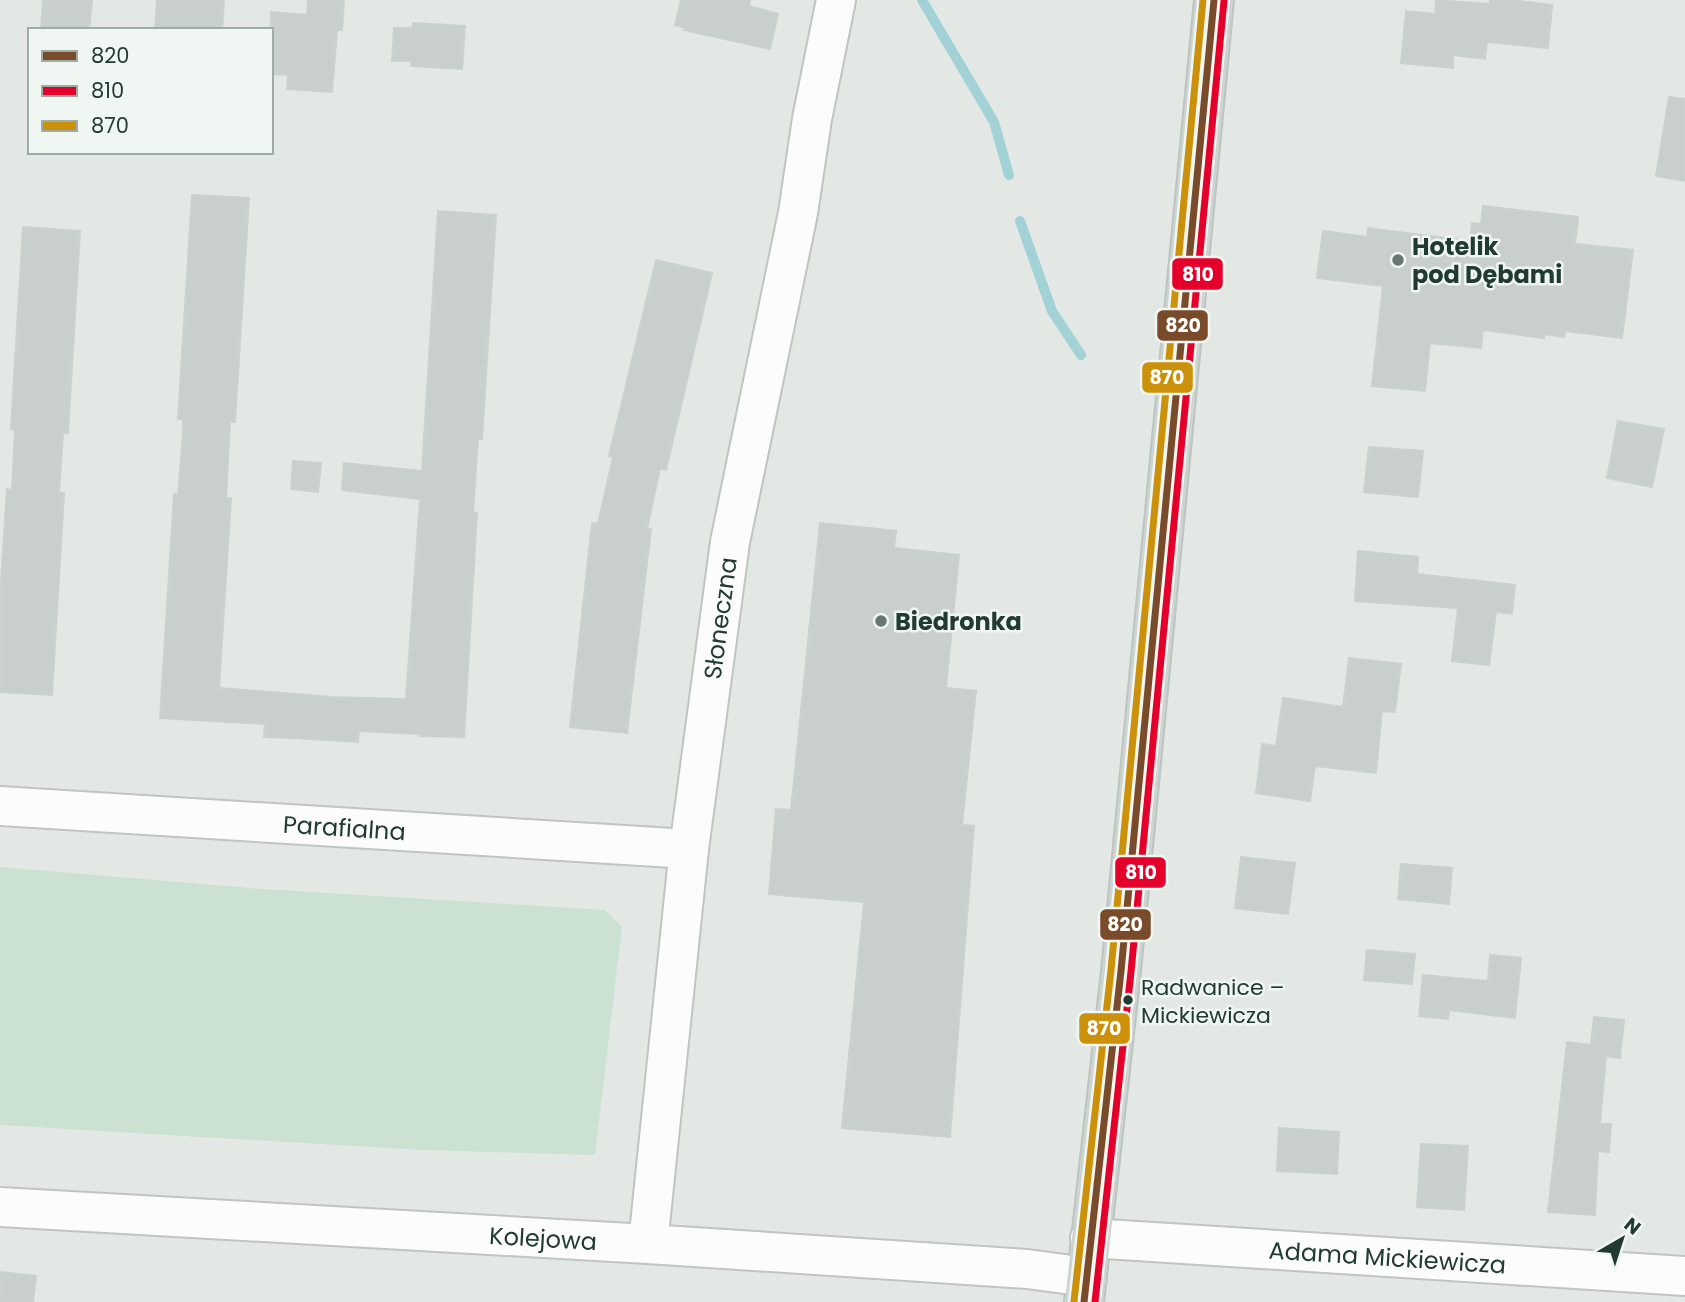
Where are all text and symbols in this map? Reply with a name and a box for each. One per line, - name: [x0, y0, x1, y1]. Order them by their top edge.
- legend: [28, 28, 273, 154]
- text: 820: [91, 41, 130, 70]
- text: 810: [91, 76, 124, 105]
- text: 870: [91, 111, 129, 140]
- place label: Hotelik pod Dębami: [1412, 230, 1562, 291]
- marker: Hotelik pod Dębami: [1390, 252, 1406, 268]
- line badge: 810: [1171, 257, 1224, 291]
- text: 810: [1182, 261, 1214, 288]
- line badge: 820: [1156, 309, 1209, 342]
- text: 820: [1165, 312, 1201, 339]
- line badge: 870: [1141, 361, 1194, 394]
- text: 870: [1150, 364, 1184, 391]
- street label: Słoneczna: [695, 555, 744, 681]
- place label: Biedronka: [895, 605, 1022, 638]
- marker: Biedronka: [873, 613, 889, 629]
- street label: Parafialna: [282, 807, 407, 848]
- line badge: 810: [1114, 856, 1167, 889]
- text: 810: [1125, 859, 1157, 886]
- line badge: 820: [1099, 908, 1152, 941]
- text: 820: [1107, 911, 1143, 938]
- place label: Radwanice – Mickiewicza: [1141, 972, 1284, 1031]
- marker: Radwanice – Mickiewicza: [1121, 993, 1135, 1007]
- line badge: 870: [1078, 1012, 1131, 1045]
- text: 870: [1087, 1015, 1121, 1042]
- north arrow: [1587, 1204, 1657, 1274]
- text: N: [1618, 1211, 1646, 1241]
- street label: Kolejowa: [488, 1218, 598, 1258]
- street label: Adama Mickiewicza: [1268, 1233, 1507, 1281]

